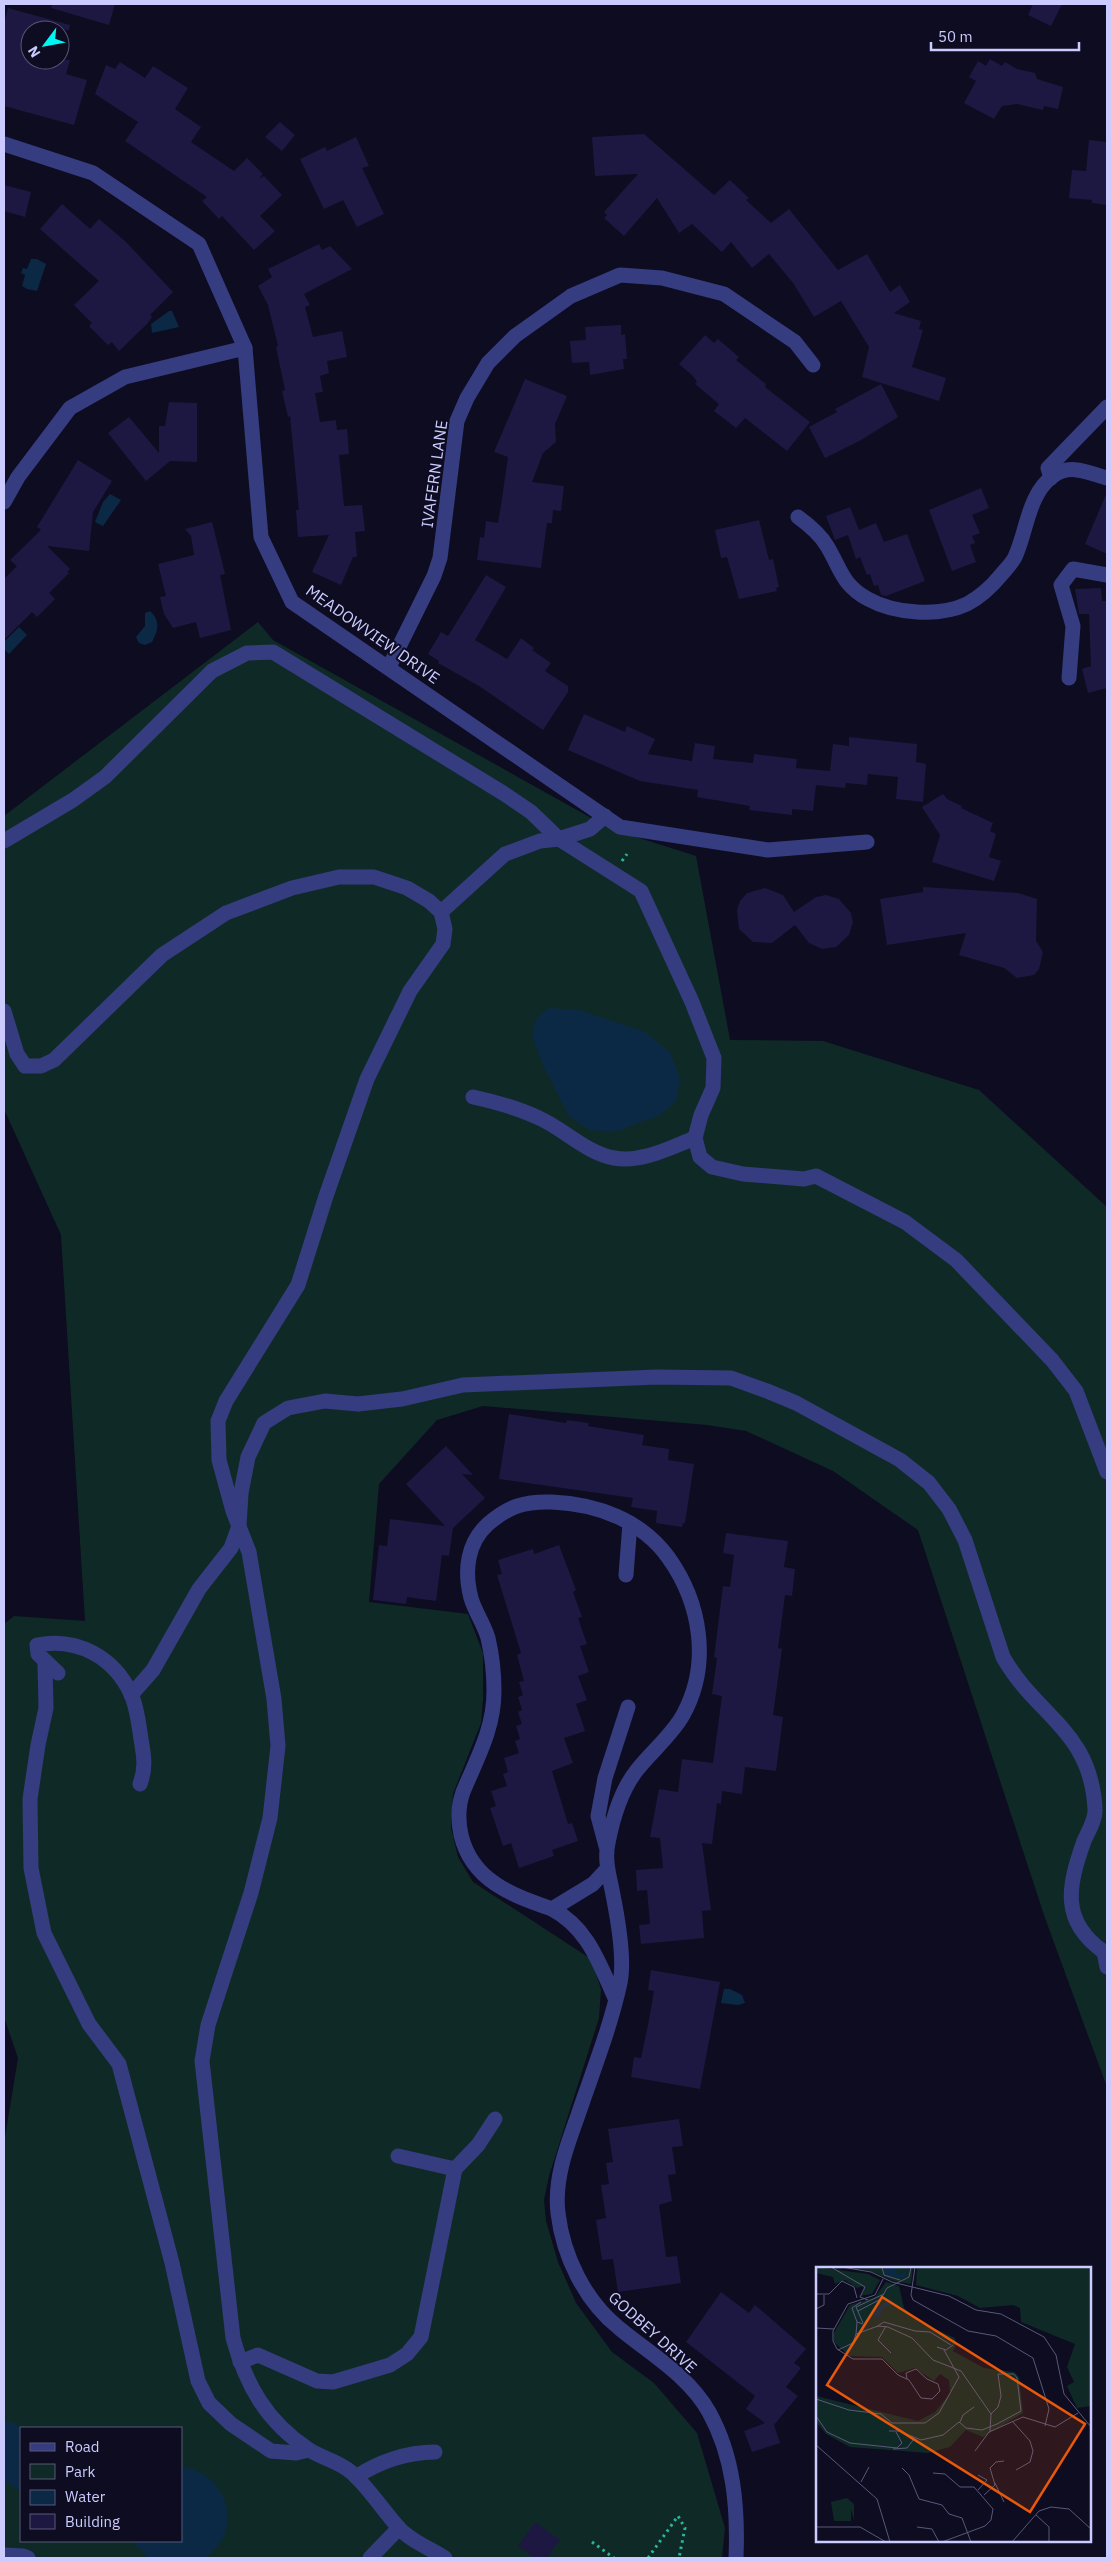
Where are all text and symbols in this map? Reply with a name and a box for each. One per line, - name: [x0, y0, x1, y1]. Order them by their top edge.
- north arrow: [20, 20, 70, 70]
- scale bar: [931, 20, 1078, 52]
- text: 50 m: [938, 27, 973, 46]
- text: N: [24, 43, 44, 61]
- street label: IVAFERN LANE: [417, 419, 451, 529]
- street label: MEADOWVIEW DRIVE: [302, 580, 444, 688]
- inset map: [816, 2267, 1091, 2542]
- street label: GODBEY DRIVE: [605, 2287, 701, 2377]
- legend: [20, 2427, 182, 2542]
- text: Road: [65, 2437, 100, 2456]
- text: Park: [65, 2462, 95, 2481]
- text: Water: [65, 2487, 106, 2506]
- text: Building: [65, 2512, 120, 2531]

